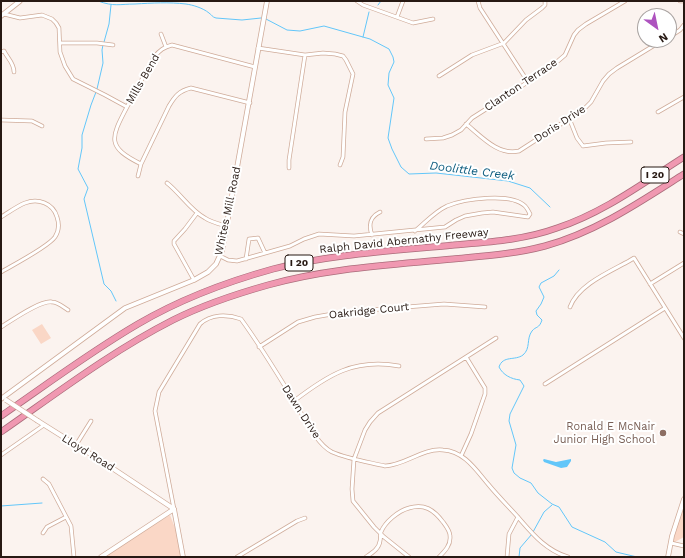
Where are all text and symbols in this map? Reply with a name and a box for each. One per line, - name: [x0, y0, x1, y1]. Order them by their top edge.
- north arrow: [637, 8, 677, 48]
- text: N: [656, 30, 670, 45]
- street label: Mills Bend: [123, 52, 163, 106]
- street label: Clanton Terrace: [482, 56, 560, 114]
- street label: Doris Drive: [532, 102, 588, 146]
- water label: Doolittle Creek: [429, 159, 515, 183]
- street label: Whites Mill Road: [212, 165, 244, 257]
- road number: I 20: [641, 167, 669, 183]
- street label: Ralph David Abernathy Freeway: [319, 226, 489, 256]
- road number: I 20: [285, 255, 313, 271]
- street label: Oakridge Court: [328, 300, 410, 322]
- street label: Dawn Drive: [279, 383, 323, 441]
- place label: Ronald E McNair Junior High School: [554, 420, 655, 446]
- marker: Ronald E McNair Junior High School: [658, 428, 668, 438]
- street label: Lloyd Road: [59, 432, 117, 474]

